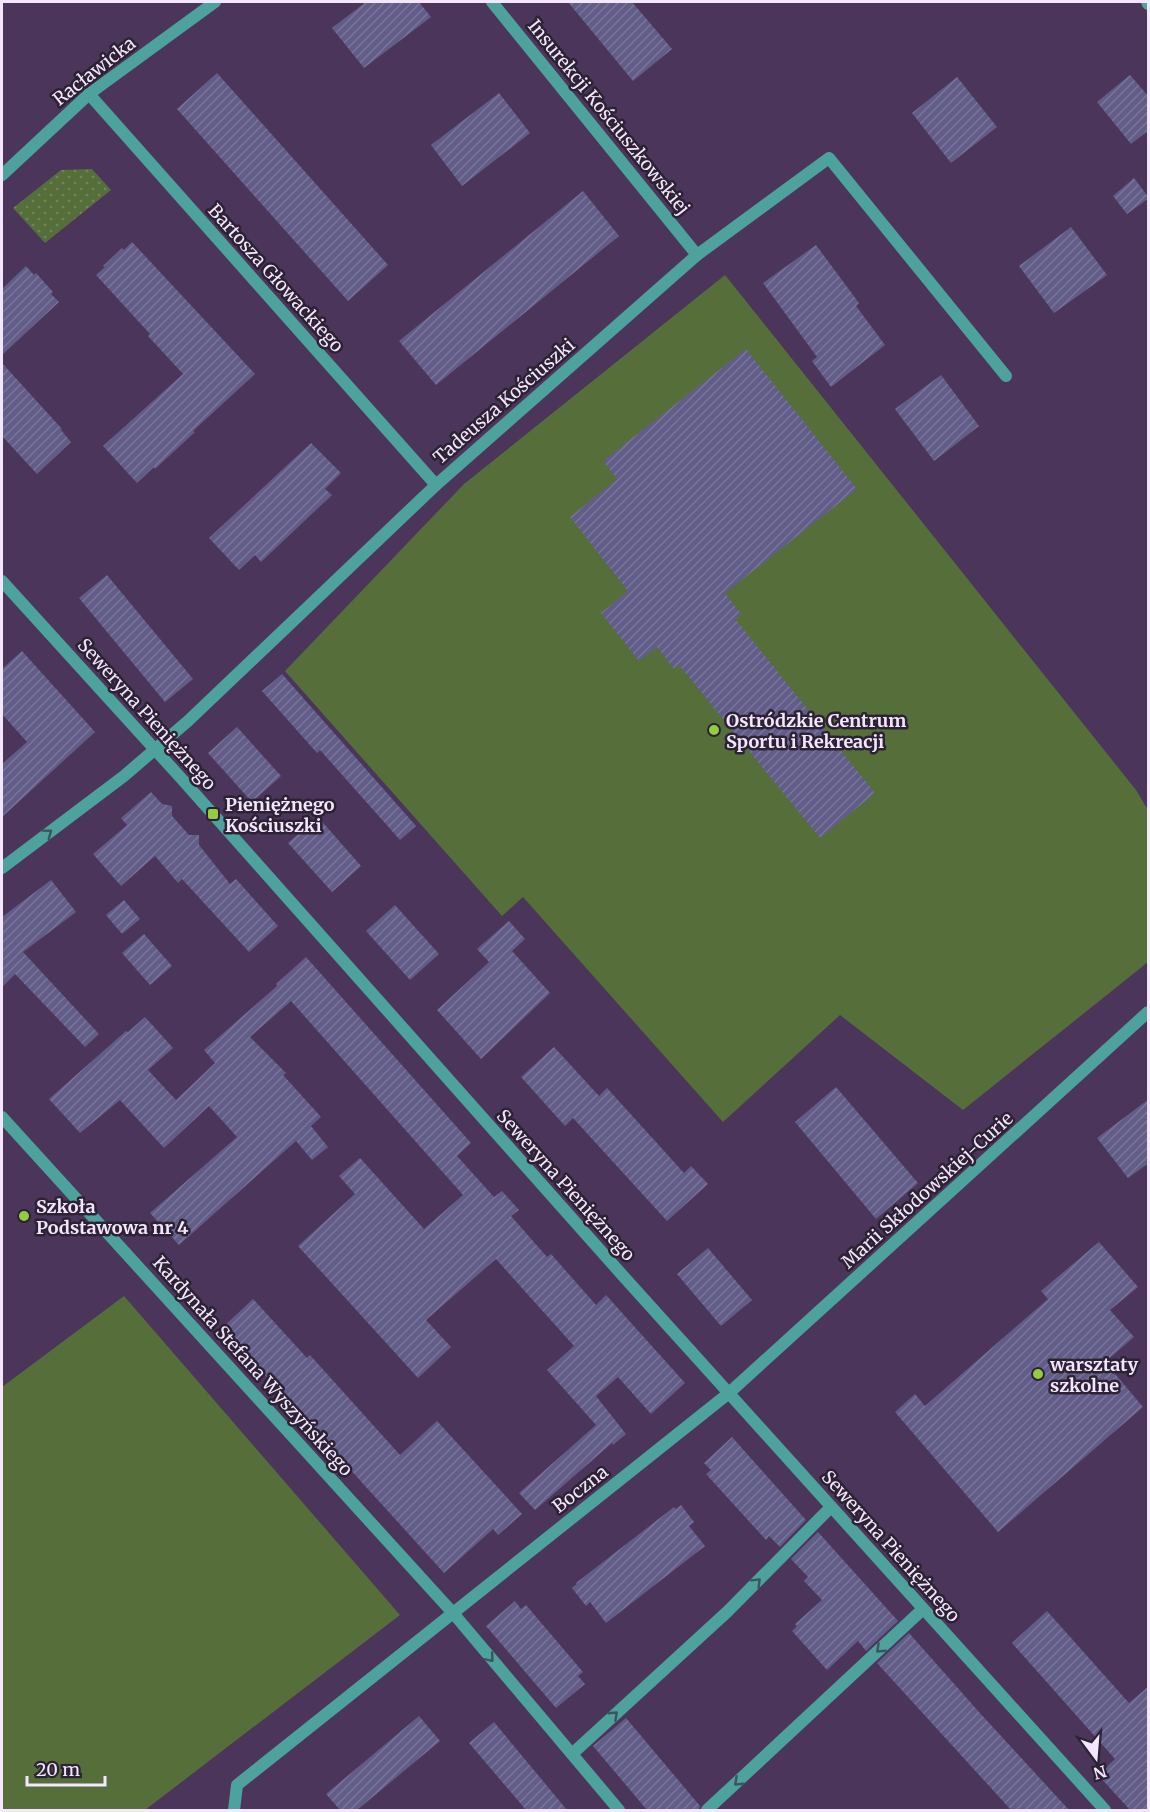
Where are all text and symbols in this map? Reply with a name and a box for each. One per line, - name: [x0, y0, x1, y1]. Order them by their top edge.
- street label: Insurekcji Kościuszkowskiej: [523, 15, 695, 219]
- street label: Racławicka: [48, 31, 140, 110]
- street label: Bartosza Głowackiego: [203, 199, 349, 357]
- street label: Tadeusza Kościuszki: [429, 333, 580, 469]
- street label: Seweryna Pieniężnego: [73, 633, 221, 795]
- place label: Ostródzkie Centrum Sportu i Rekreacji: [726, 709, 906, 753]
- marker: Ostródzkie Centrum Sportu i Rekreacji: [707, 723, 721, 737]
- place label: Pieniężnego Kościuszki: [225, 793, 335, 837]
- marker: Pieniężnego Kościuszki: [206, 807, 220, 821]
- one-way arrow: [42, 829, 53, 840]
- street label: Seweryna Pieniężnego: [492, 1104, 640, 1266]
- street label: Marii Skłodowskiej-Curie: [836, 1107, 1018, 1273]
- place label: Szkoła Podstawowa nr 4: [36, 1195, 189, 1239]
- marker: Szkoła Podstawowa nr 4: [17, 1209, 31, 1223]
- street label: Kardynała Stefana Wyszyńskiego: [148, 1251, 358, 1481]
- place label: warsztaty szkolne: [1049, 1353, 1139, 1397]
- marker: warsztaty szkolne: [1031, 1367, 1045, 1381]
- street label: Boczna: [548, 1460, 613, 1518]
- street label: Seweryna Pieniężnego: [817, 1465, 965, 1627]
- one-way arrow: [750, 1578, 761, 1588]
- one-way arrow: [877, 1642, 887, 1653]
- one-way arrow: [483, 1651, 494, 1662]
- one-way arrow: [607, 1711, 618, 1722]
- north arrow: [1066, 1728, 1126, 1788]
- scale bar: [27, 1749, 105, 1787]
- text: 20 m: [36, 1758, 80, 1781]
- text: N: [1091, 1761, 1109, 1784]
- one-way arrow: [734, 1775, 744, 1786]

